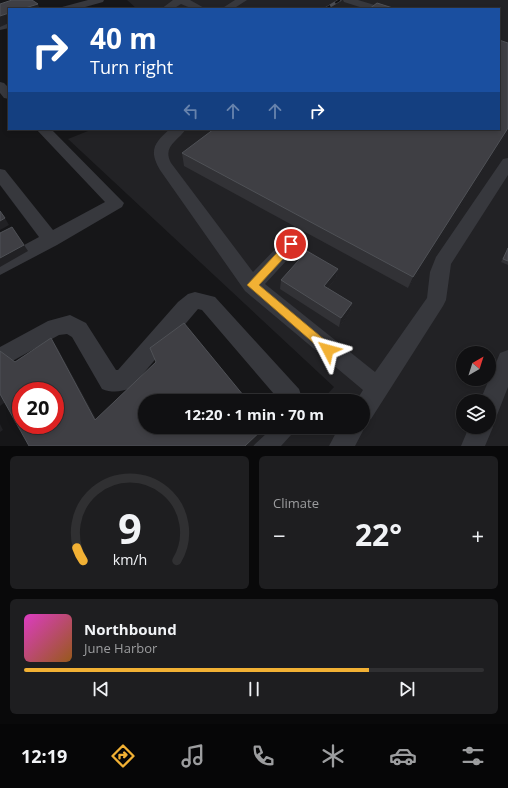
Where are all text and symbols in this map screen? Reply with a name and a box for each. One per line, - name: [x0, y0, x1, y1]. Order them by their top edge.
- text: 40 m: [90, 19, 157, 57]
- icon: right: [24, 24, 76, 76]
- text: Turn right: [90, 55, 173, 79]
- icon: left: [180, 100, 202, 122]
- icon: ahead: [222, 100, 244, 122]
- icon: ahead: [264, 100, 286, 122]
- icon: right: [306, 100, 328, 122]
- pin: [274, 227, 308, 261]
- icon: arrive: [280, 233, 302, 255]
- position arrow: [307, 329, 349, 371]
- north arrow: [456, 346, 496, 386]
- map controls: [456, 346, 496, 434]
- speed limit sign: 20: [12, 382, 64, 434]
- button: layers: [456, 394, 496, 434]
- text: 12:20 · 1 min · 70 m: [184, 404, 324, 424]
- text: Climate: [273, 494, 319, 512]
- text: 9: [118, 499, 141, 555]
- text: 22°: [355, 514, 402, 555]
- text: −: [273, 520, 286, 550]
- text: +: [471, 520, 484, 550]
- text: km/h: [112, 549, 147, 568]
- text: Northbound: [84, 619, 177, 639]
- text: June Harbor: [84, 639, 157, 657]
- icon: previous: [90, 678, 112, 700]
- icon: pause: [243, 678, 265, 700]
- icon: next: [396, 678, 418, 700]
- icon: directions: [109, 742, 137, 770]
- icon: music: [179, 742, 207, 770]
- icon: phone: [249, 742, 277, 770]
- icon: climate: [319, 742, 347, 770]
- icon: car: [389, 742, 417, 770]
- icon: filters: [459, 742, 487, 770]
- text: 12:19: [21, 744, 67, 768]

